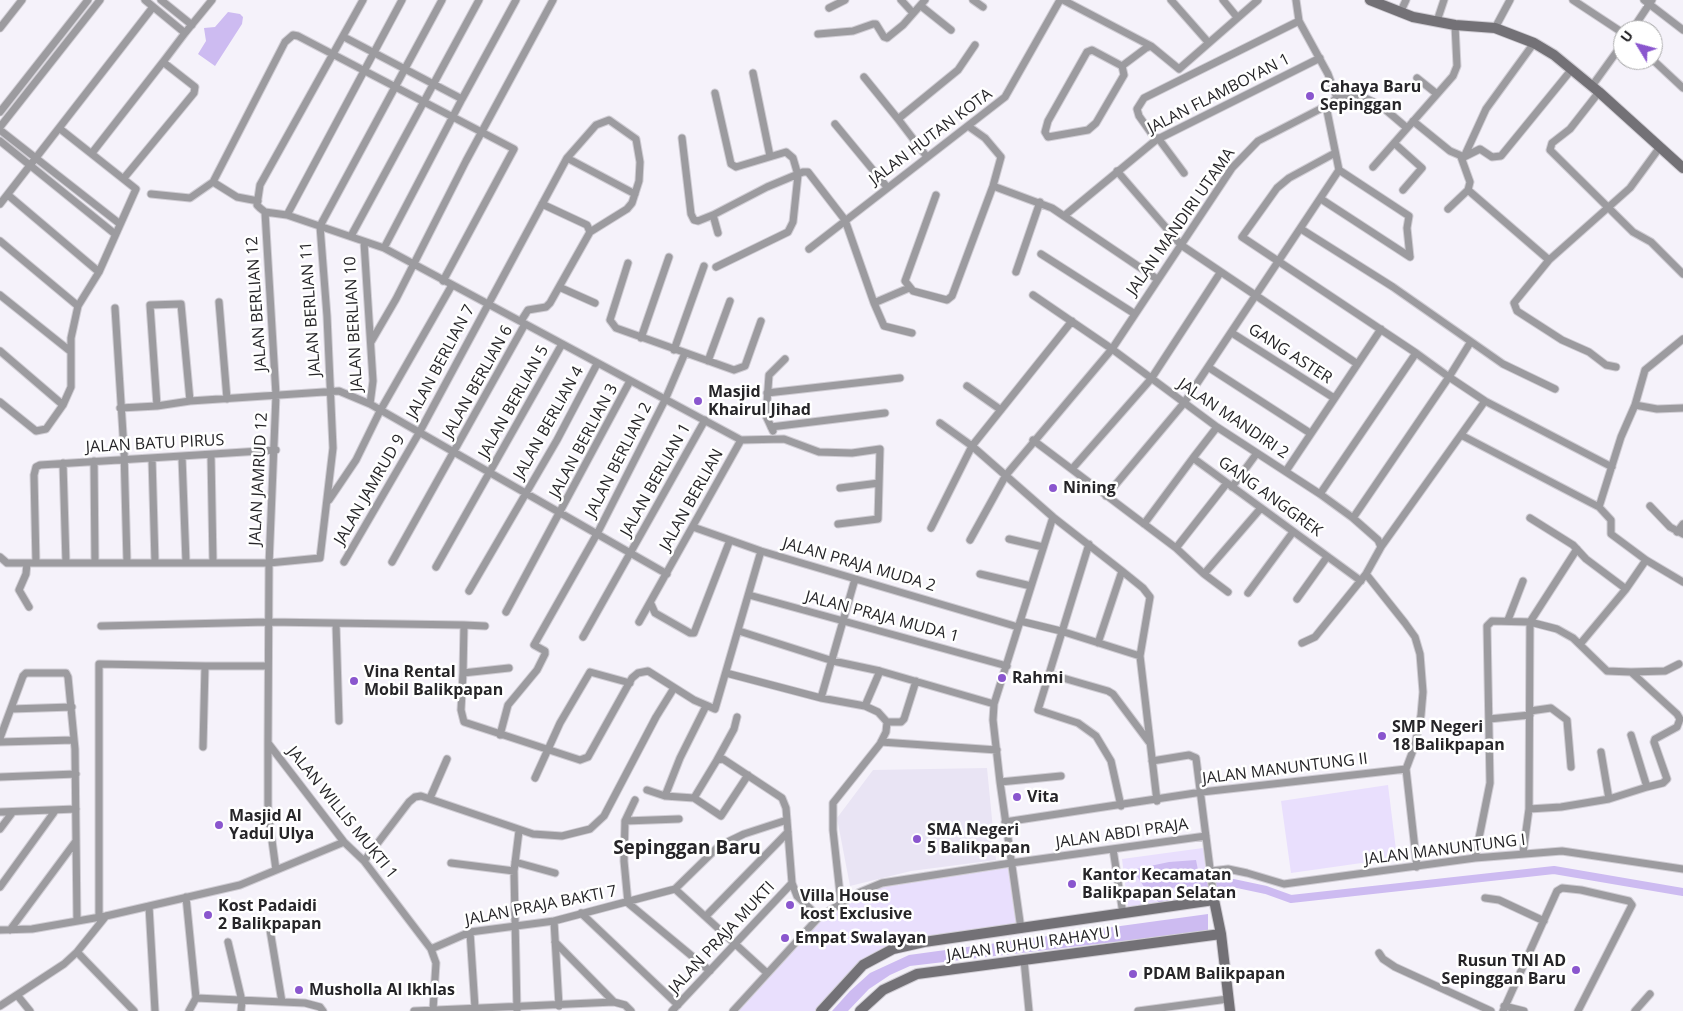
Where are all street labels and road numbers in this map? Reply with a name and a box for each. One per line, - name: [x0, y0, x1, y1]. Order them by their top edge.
- street label: JALAN FLAMBOYAN 1: [1145, 50, 1293, 138]
- street label: JALAN HUTAN KOTA: [866, 85, 996, 189]
- street label: JALAN MANDIRI UTAMA: [1123, 145, 1239, 299]
- street label: JALAN BERLIAN 12: [243, 236, 271, 372]
- street label: JALAN BERLIAN 11: [297, 241, 325, 377]
- street label: JALAN BERLIAN 10: [341, 256, 367, 392]
- street label: JALAN BERLIAN 7: [403, 302, 479, 422]
- street label: GANG ASTER: [1244, 320, 1336, 388]
- street label: JALAN BERLIAN 6: [439, 322, 517, 442]
- street label: JALAN BERLIAN 5: [475, 342, 553, 462]
- street label: JALAN BERLIAN 4: [510, 363, 588, 483]
- street label: JALAN MANDIRI 2: [1174, 375, 1292, 463]
- street label: JALAN BERLIAN 3: [546, 381, 622, 501]
- street label: JALAN BERLIAN 2: [582, 399, 656, 521]
- street label: JALAN JAMRUD 12: [246, 412, 272, 546]
- street label: JALAN BERLIAN 1: [617, 420, 695, 540]
- street label: JALAN BATU PIRUS: [85, 431, 225, 457]
- street label: JALAN JAMRUD 9: [331, 431, 409, 549]
- street label: JALAN BERLIAN: [656, 446, 728, 554]
- street label: GANG ANGGREK: [1214, 453, 1326, 541]
- street label: JALAN PRAJA MUDA 2: [780, 534, 938, 596]
- street label: JALAN PRAJA MUDA 1: [803, 587, 961, 647]
- street label: JALAN WILLIS MUKTI 1: [283, 743, 401, 883]
- street label: JALAN MANUNTUNG II: [1201, 749, 1369, 789]
- street label: JALAN ABDI PRAJA: [1054, 815, 1190, 853]
- street label: JALAN MANUNTUNG I: [1363, 831, 1527, 869]
- street label: JALAN PRAJA MUKTI: [665, 878, 779, 998]
- street label: JALAN PRAJA BAKTI 7: [464, 882, 618, 930]
- street label: JALAN RUHUI RAHAYU I: [946, 922, 1120, 966]

